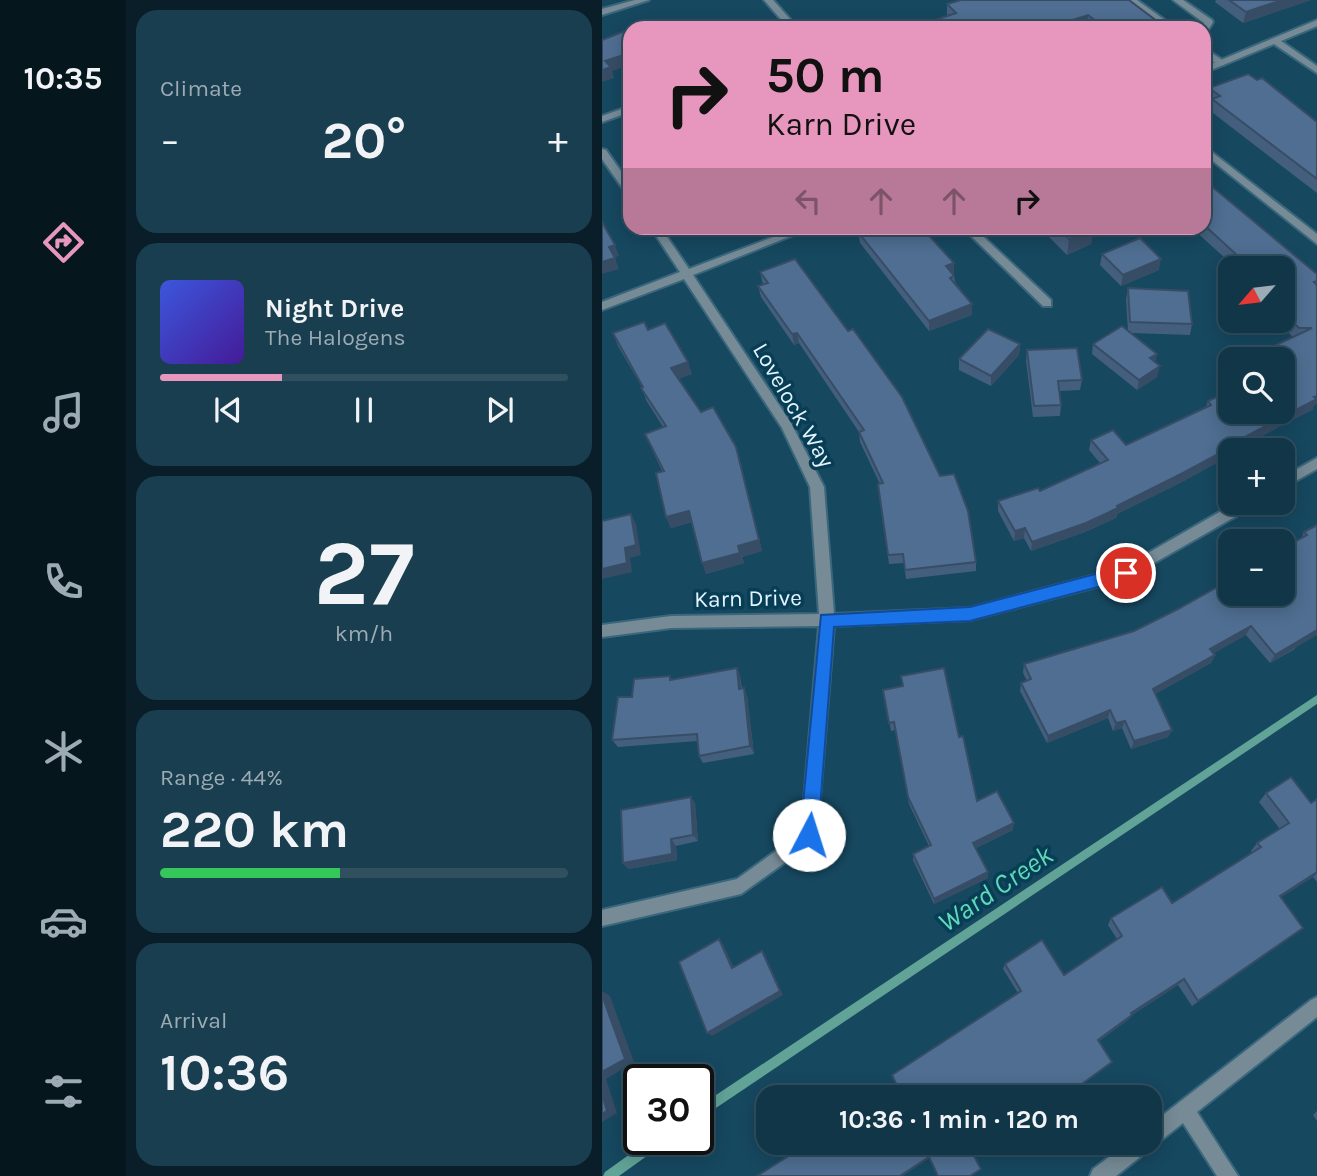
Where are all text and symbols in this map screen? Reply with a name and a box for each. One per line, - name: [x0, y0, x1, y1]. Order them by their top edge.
- text: 50 m: [766, 47, 884, 104]
- icon: right: [651, 49, 742, 140]
- text: 10:35: [24, 60, 102, 97]
- text: Climate: [160, 75, 242, 102]
- text: Karn Drive: [766, 106, 916, 143]
- text: 20°: [322, 110, 406, 171]
- text: −: [160, 118, 180, 163]
- text: +: [548, 118, 568, 163]
- icon: left: [789, 182, 827, 220]
- icon: ahead: [862, 182, 900, 220]
- icon: ahead: [935, 182, 973, 220]
- icon: right: [1008, 182, 1046, 220]
- icon: directions: [39, 218, 88, 267]
- north arrow: [1218, 256, 1295, 332]
- map controls: [1218, 256, 1295, 606]
- text: Night Drive: [265, 293, 404, 324]
- text: The Halogens: [265, 324, 405, 351]
- street label: Lovelock Way: [747, 338, 840, 473]
- button: search: [1218, 347, 1295, 424]
- icon: music: [39, 388, 88, 437]
- icon: previous: [209, 391, 247, 429]
- icon: pause: [345, 391, 383, 429]
- icon: next: [481, 391, 519, 429]
- button: +: [1218, 438, 1295, 515]
- text: 27: [314, 521, 414, 627]
- button: −: [1218, 529, 1295, 606]
- pin: [1096, 543, 1156, 603]
- icon: arrive: [1107, 554, 1145, 592]
- icon: phone: [39, 557, 88, 606]
- street label: Karn Drive: [694, 584, 802, 613]
- text: km/h: [335, 620, 393, 647]
- icon: climate: [39, 727, 88, 776]
- text: Range · 44%: [160, 764, 283, 791]
- position arrow: [772, 798, 846, 872]
- text: 220 km: [160, 799, 349, 860]
- water label: Ward Creek: [931, 838, 1060, 939]
- icon: car: [39, 897, 88, 946]
- text: Arrival: [160, 1007, 227, 1034]
- text: 10:36: [160, 1042, 289, 1103]
- speed limit sign: 30: [623, 1064, 714, 1155]
- icon: filters: [39, 1067, 88, 1116]
- text: 10:36 · 1 min · 120 m: [839, 1104, 1079, 1135]

